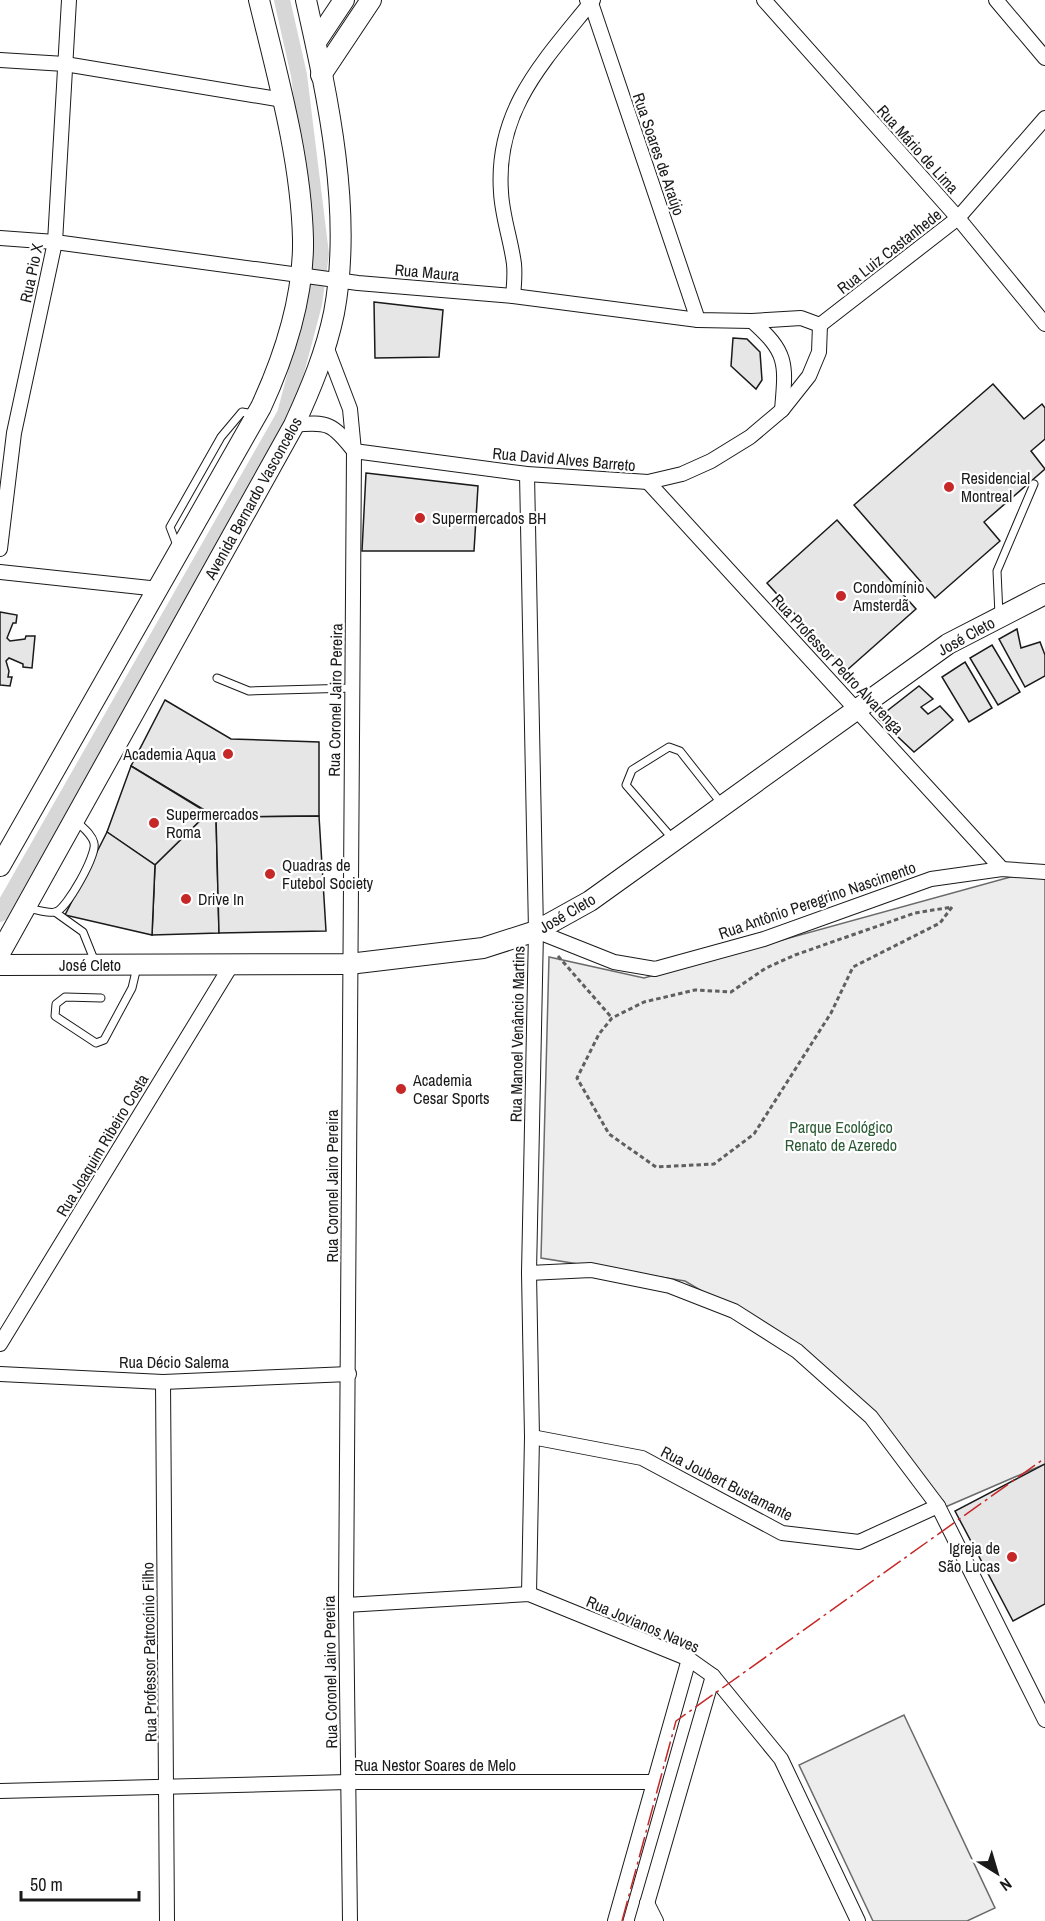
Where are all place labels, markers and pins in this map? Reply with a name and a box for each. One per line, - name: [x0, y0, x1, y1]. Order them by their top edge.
- place label: Residencial Montreal: [961, 467, 1030, 507]
- marker: Residencial Montreal: [942, 480, 956, 494]
- place label: Supermercados BH: [432, 507, 546, 529]
- marker: Supermercados BH: [413, 511, 427, 525]
- place label: Condomínio Amsterdã: [852, 576, 924, 616]
- marker: Condomínio Amsterdã: [834, 589, 848, 603]
- place label: Academia Aqua: [122, 743, 217, 765]
- marker: Academia Aqua: [221, 747, 235, 761]
- place label: Supermercados Roma: [166, 803, 259, 843]
- marker: Supermercados Roma: [147, 816, 161, 830]
- place label: Quadras de Futebol Society: [282, 854, 374, 894]
- marker: Quadras de Futebol Society: [263, 867, 277, 881]
- place label: Drive In: [198, 888, 244, 910]
- marker: Drive In: [179, 892, 193, 906]
- place label: Academia Cesar Sports: [412, 1069, 490, 1109]
- marker: Academia Cesar Sports: [394, 1082, 408, 1096]
- place label: Igreja de São Lucas: [938, 1537, 1000, 1577]
- marker: Igreja de São Lucas: [1005, 1550, 1019, 1564]

